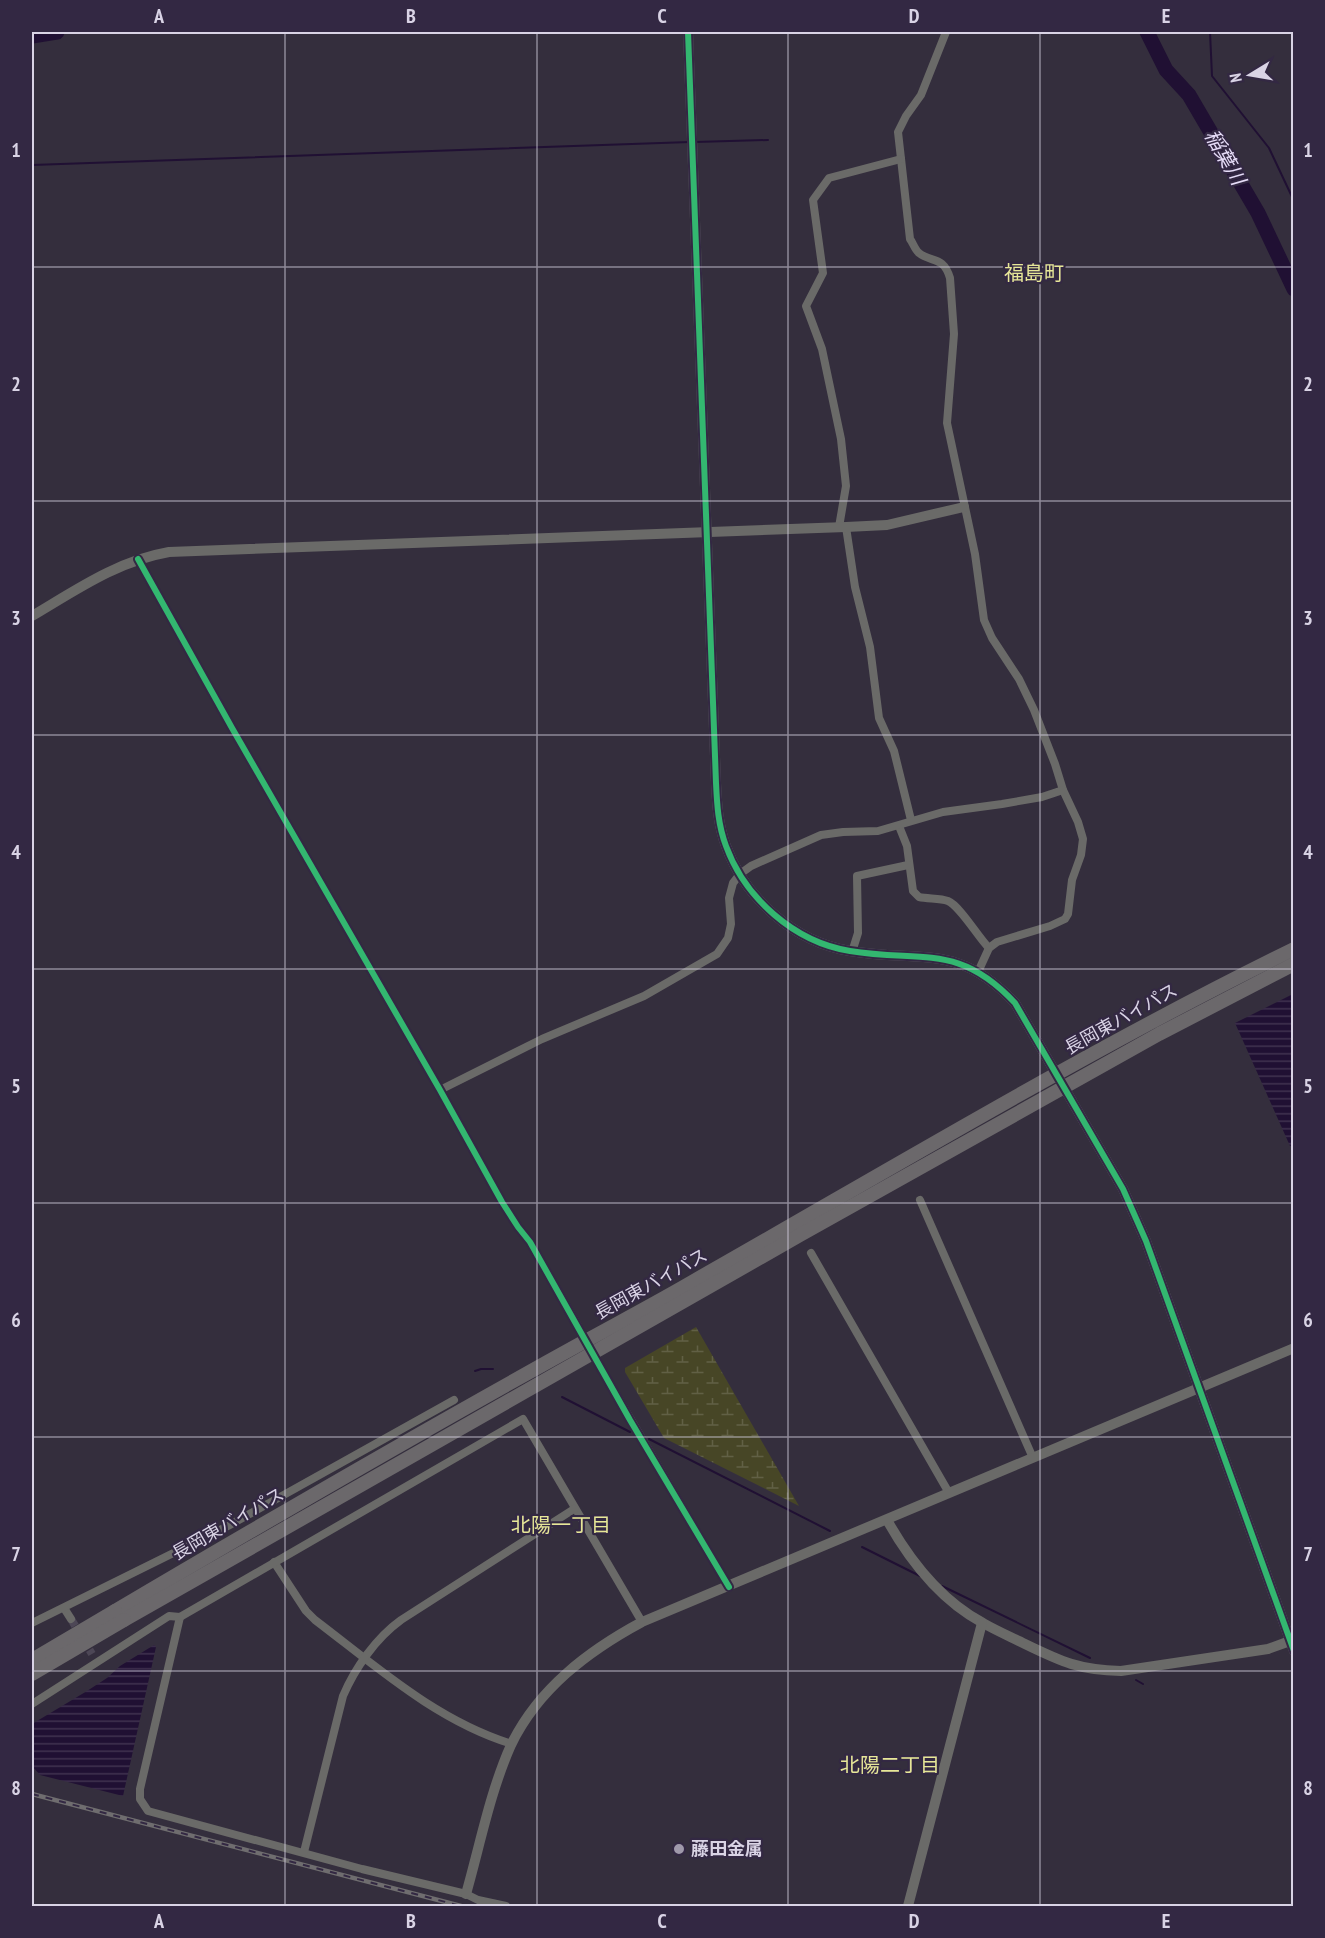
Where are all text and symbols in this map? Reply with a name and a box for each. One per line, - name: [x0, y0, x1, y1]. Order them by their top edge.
- text: A: [153, 3, 165, 29]
- text: B: [406, 3, 416, 29]
- text: C: [657, 3, 667, 29]
- text: D: [909, 3, 920, 29]
- text: E: [1162, 3, 1170, 29]
- north arrow: [1220, 45, 1280, 105]
- text: N: [1225, 72, 1246, 84]
- water label: 稲葉川: [1199, 125, 1252, 191]
- text: 1: [11, 137, 21, 163]
- text: 1: [1303, 137, 1313, 163]
- district label: 福島町: [1004, 260, 1064, 286]
- text: 2: [11, 371, 21, 397]
- text: 2: [1303, 371, 1313, 397]
- text: 3: [11, 605, 21, 631]
- text: 3: [1303, 605, 1313, 631]
- text: 4: [11, 839, 21, 865]
- text: 4: [1303, 839, 1313, 865]
- street label: 長岡東バイパス: [1060, 978, 1181, 1059]
- text: 5: [11, 1073, 21, 1099]
- text: 5: [1303, 1073, 1313, 1099]
- street label: 長岡東バイパス: [590, 1243, 711, 1324]
- text: 6: [11, 1307, 21, 1333]
- text: 6: [1303, 1307, 1313, 1333]
- street label: 長岡東バイパス: [168, 1482, 288, 1565]
- district label: 北陽一丁目: [511, 1512, 611, 1538]
- text: 7: [11, 1541, 21, 1567]
- text: 7: [1303, 1541, 1313, 1567]
- district label: 北陽二丁目: [840, 1752, 940, 1778]
- text: 8: [11, 1775, 21, 1801]
- text: 8: [1303, 1775, 1313, 1801]
- place label: 藤田金属: [691, 1837, 763, 1860]
- marker: 藤田金属: [672, 1842, 686, 1856]
- text: A: [153, 1908, 165, 1934]
- text: B: [406, 1908, 416, 1934]
- text: C: [657, 1908, 667, 1934]
- text: D: [909, 1908, 920, 1934]
- text: E: [1162, 1908, 1170, 1934]

